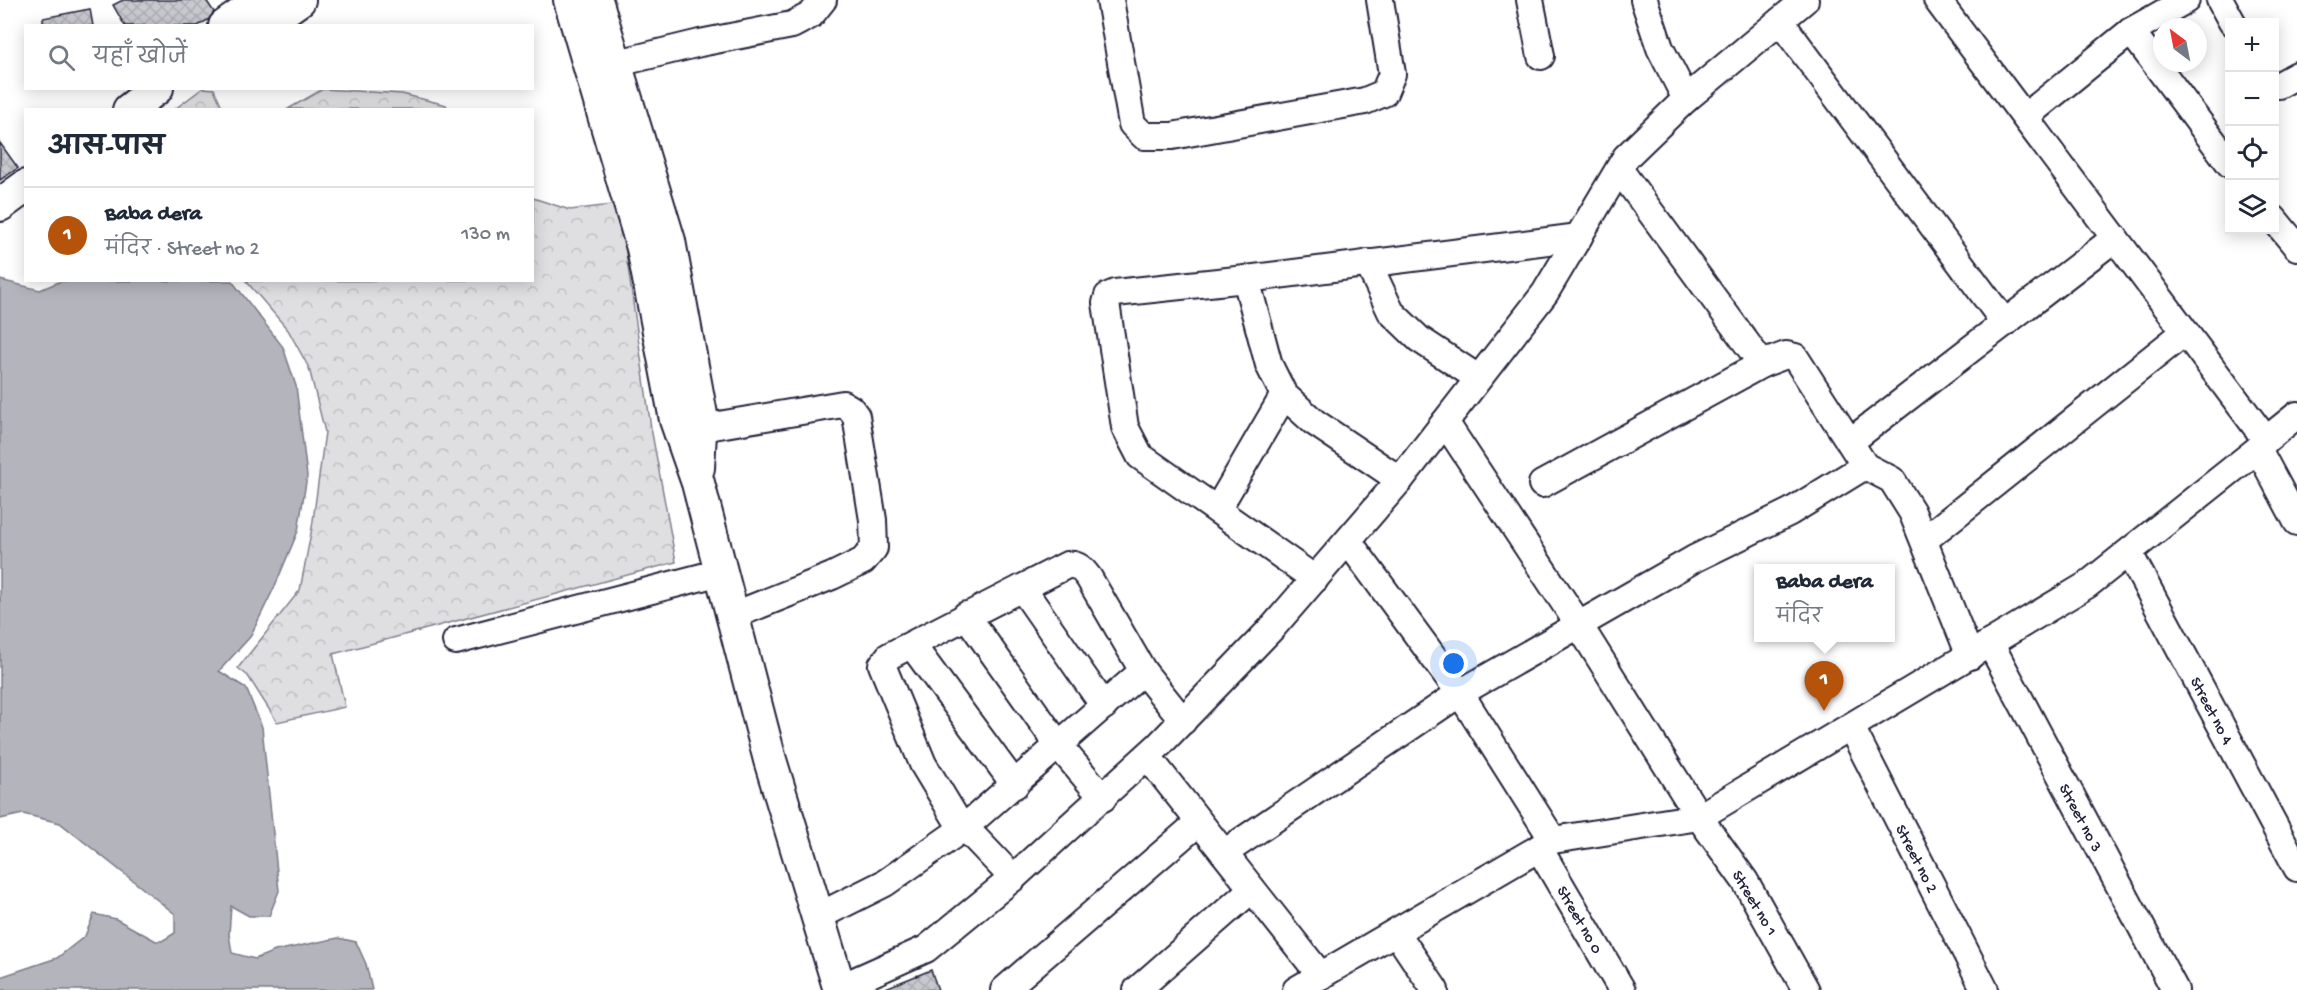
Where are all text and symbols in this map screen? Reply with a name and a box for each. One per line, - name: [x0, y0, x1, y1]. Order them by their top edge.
- north arrow: [2153, 18, 2207, 72]
- map controls: [2225, 18, 2279, 234]
- button: +: [2225, 18, 2279, 72]
- search box: [24, 24, 534, 90]
- icon: search: [45, 41, 78, 74]
- text: यहाँ खोजें: [93, 46, 187, 72]
- button: −: [2225, 72, 2279, 126]
- button: locate: [2225, 126, 2279, 180]
- text: आस-पास: [48, 134, 165, 165]
- button: layers: [2225, 180, 2279, 234]
- text: Baba dera: [105, 202, 202, 228]
- text: 1: [63, 224, 72, 247]
- text: 130 m: [461, 224, 510, 247]
- text: मंदिर · Street no 2: [105, 239, 259, 262]
- popup: [1754, 564, 1895, 642]
- text: Baba dera: [1776, 570, 1873, 596]
- text: मंदिर: [1776, 607, 1822, 630]
- your location: [1439, 649, 1468, 678]
- pin: 1: [1804, 662, 1844, 711]
- street label: Street no 4: [2184, 675, 2236, 749]
- street label: Street no 3: [2053, 781, 2105, 856]
- street label: Street no 2: [1890, 822, 1940, 897]
- street label: Street no 1: [1726, 868, 1780, 940]
- street label: Street no 0: [1551, 883, 1605, 958]

